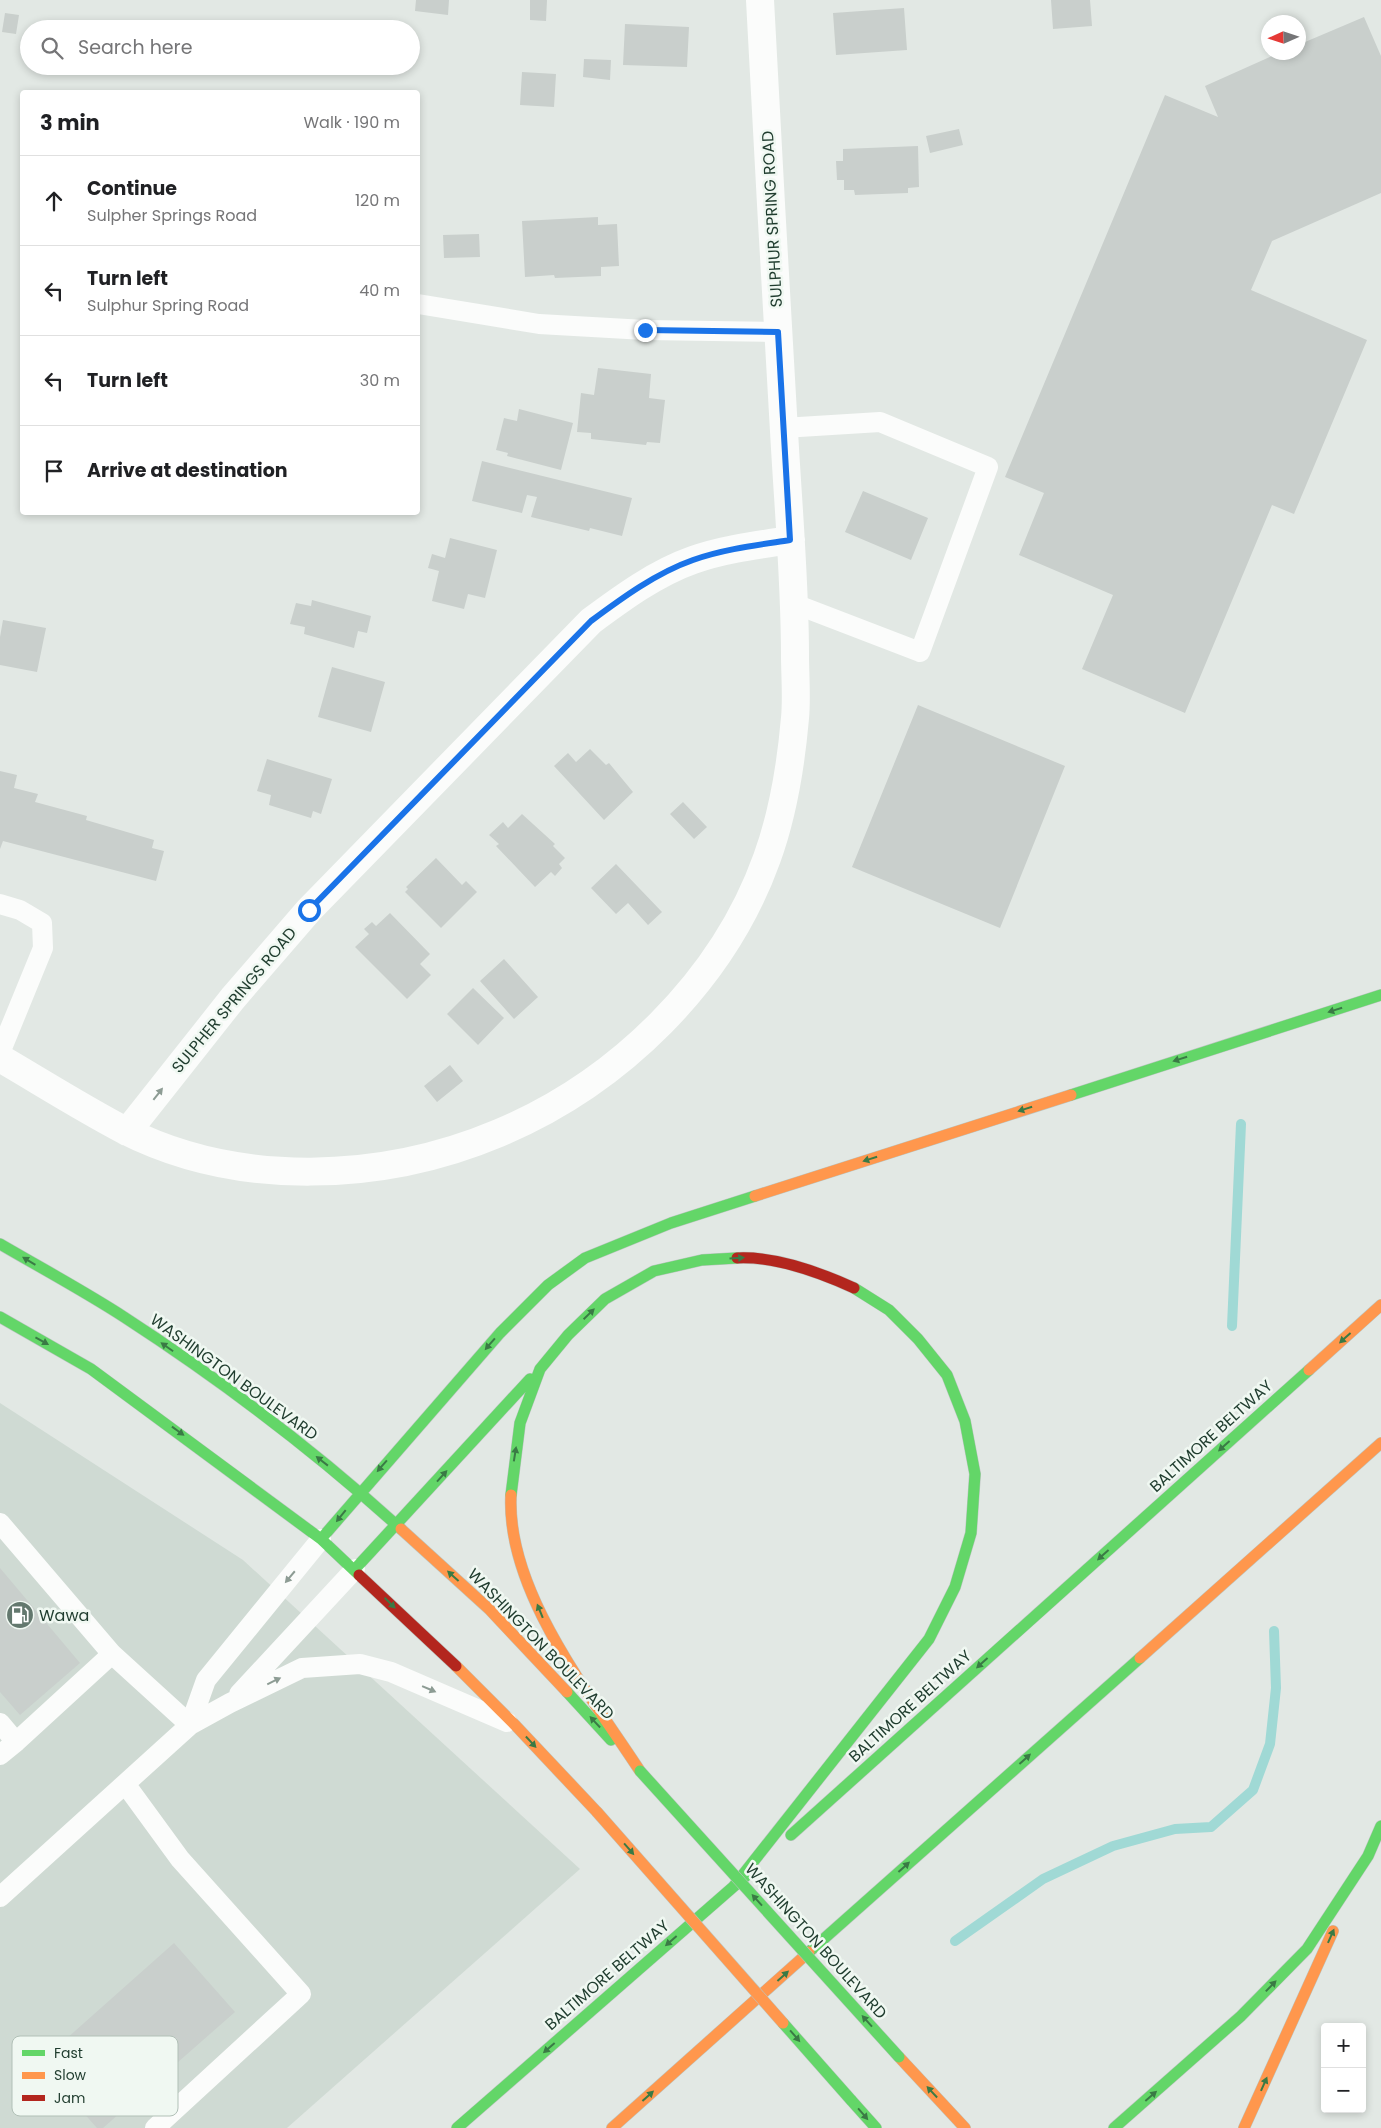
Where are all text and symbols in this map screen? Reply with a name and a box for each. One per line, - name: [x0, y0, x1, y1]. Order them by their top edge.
- north arrow: [1261, 15, 1306, 60]
- search box: [20, 20, 420, 75]
- icon: search: [38, 34, 66, 62]
- text: Search here: [78, 34, 192, 61]
- text: 3 min: [40, 108, 100, 137]
- text: Walk · 190 m: [303, 111, 400, 134]
- street label: SULPHUR SPRING ROAD: [756, 130, 788, 308]
- text: Continue: [87, 175, 177, 202]
- icon: ahead: [40, 187, 68, 215]
- text: 120 m: [355, 189, 400, 212]
- text: Sulpher Springs Road: [87, 204, 257, 227]
- text: Turn left: [87, 265, 168, 292]
- icon: left: [40, 277, 68, 305]
- text: 40 m: [359, 279, 400, 302]
- text: Sulphur Spring Road: [87, 294, 249, 317]
- route end: [634, 319, 657, 342]
- icon: left: [40, 367, 68, 395]
- text: Turn left: [87, 367, 168, 394]
- text: 30 m: [360, 369, 400, 392]
- icon: arrive: [40, 457, 68, 485]
- text: Arrive at destination: [87, 457, 288, 484]
- route start: [298, 899, 321, 922]
- street label: SULPHER SPRINGS ROAD: [166, 922, 302, 1078]
- one-way arrow: [1327, 1006, 1342, 1014]
- one-way arrow: [1172, 1056, 1187, 1064]
- one-way arrow: [152, 1088, 163, 1101]
- one-way arrow: [1017, 1105, 1032, 1113]
- one-way arrow: [863, 1155, 878, 1163]
- one-way arrow: [729, 1254, 745, 1262]
- one-way arrow: [23, 1256, 36, 1265]
- street label: WASHINGTON BOULEVARD: [145, 1308, 323, 1446]
- one-way arrow: [583, 1308, 595, 1320]
- one-way arrow: [1338, 1332, 1351, 1343]
- one-way arrow: [36, 1337, 49, 1346]
- one-way arrow: [484, 1338, 496, 1350]
- one-way arrow: [160, 1342, 174, 1352]
- street label: BALTIMORE BELTWAY: [1145, 1374, 1278, 1497]
- one-way arrow: [171, 1426, 185, 1436]
- one-way arrow: [1218, 1440, 1230, 1452]
- one-way arrow: [512, 1445, 520, 1461]
- one-way arrow: [315, 1456, 328, 1467]
- one-way arrow: [377, 1460, 388, 1473]
- one-way arrow: [436, 1471, 448, 1483]
- one-way arrow: [335, 1509, 346, 1522]
- one-way arrow: [1096, 1549, 1109, 1560]
- street label: WASHINGTON BOULEVARD: [462, 1563, 620, 1725]
- one-way arrow: [285, 1570, 296, 1583]
- one-way arrow: [448, 1570, 460, 1582]
- one-way arrow: [384, 1597, 396, 1609]
- fuel station icon: Wawa: [5, 1600, 35, 1630]
- place label: Wawa: [39, 1604, 89, 1627]
- one-way arrow: [535, 1604, 543, 1618]
- street label: BALTIMORE BELTWAY: [844, 1644, 977, 1767]
- one-way arrow: [976, 1657, 988, 1669]
- one-way arrow: [267, 1677, 281, 1685]
- one-way arrow: [422, 1685, 436, 1693]
- one-way arrow: [589, 1717, 601, 1729]
- one-way arrow: [525, 1736, 537, 1748]
- one-way arrow: [1019, 1754, 1031, 1765]
- one-way arrow: [624, 1842, 635, 1855]
- street label: WASHINGTON BOULEVARD: [740, 1858, 892, 2024]
- one-way arrow: [897, 1862, 910, 1873]
- one-way arrow: [752, 1894, 763, 1907]
- street label: BALTIMORE BELTWAY: [540, 1914, 675, 2036]
- one-way arrow: [1328, 1929, 1336, 1943]
- one-way arrow: [665, 1935, 678, 1946]
- one-way arrow: [776, 1970, 789, 1981]
- one-way arrow: [1265, 1980, 1277, 1992]
- one-way arrow: [861, 2014, 872, 2027]
- map controls: [1321, 2023, 1366, 2113]
- button: +: [1321, 2023, 1366, 2068]
- one-way arrow: [789, 2030, 801, 2042]
- legend: [12, 2036, 178, 2116]
- one-way arrow: [543, 2042, 556, 2053]
- text: Fast: [54, 2043, 83, 2063]
- text: Slow: [54, 2065, 87, 2085]
- button: −: [1321, 2068, 1366, 2113]
- one-way arrow: [1261, 2077, 1269, 2091]
- one-way arrow: [926, 2087, 938, 2099]
- text: Jam: [54, 2088, 85, 2108]
- one-way arrow: [642, 2090, 655, 2101]
- one-way arrow: [1145, 2091, 1157, 2102]
- one-way arrow: [858, 2107, 869, 2120]

